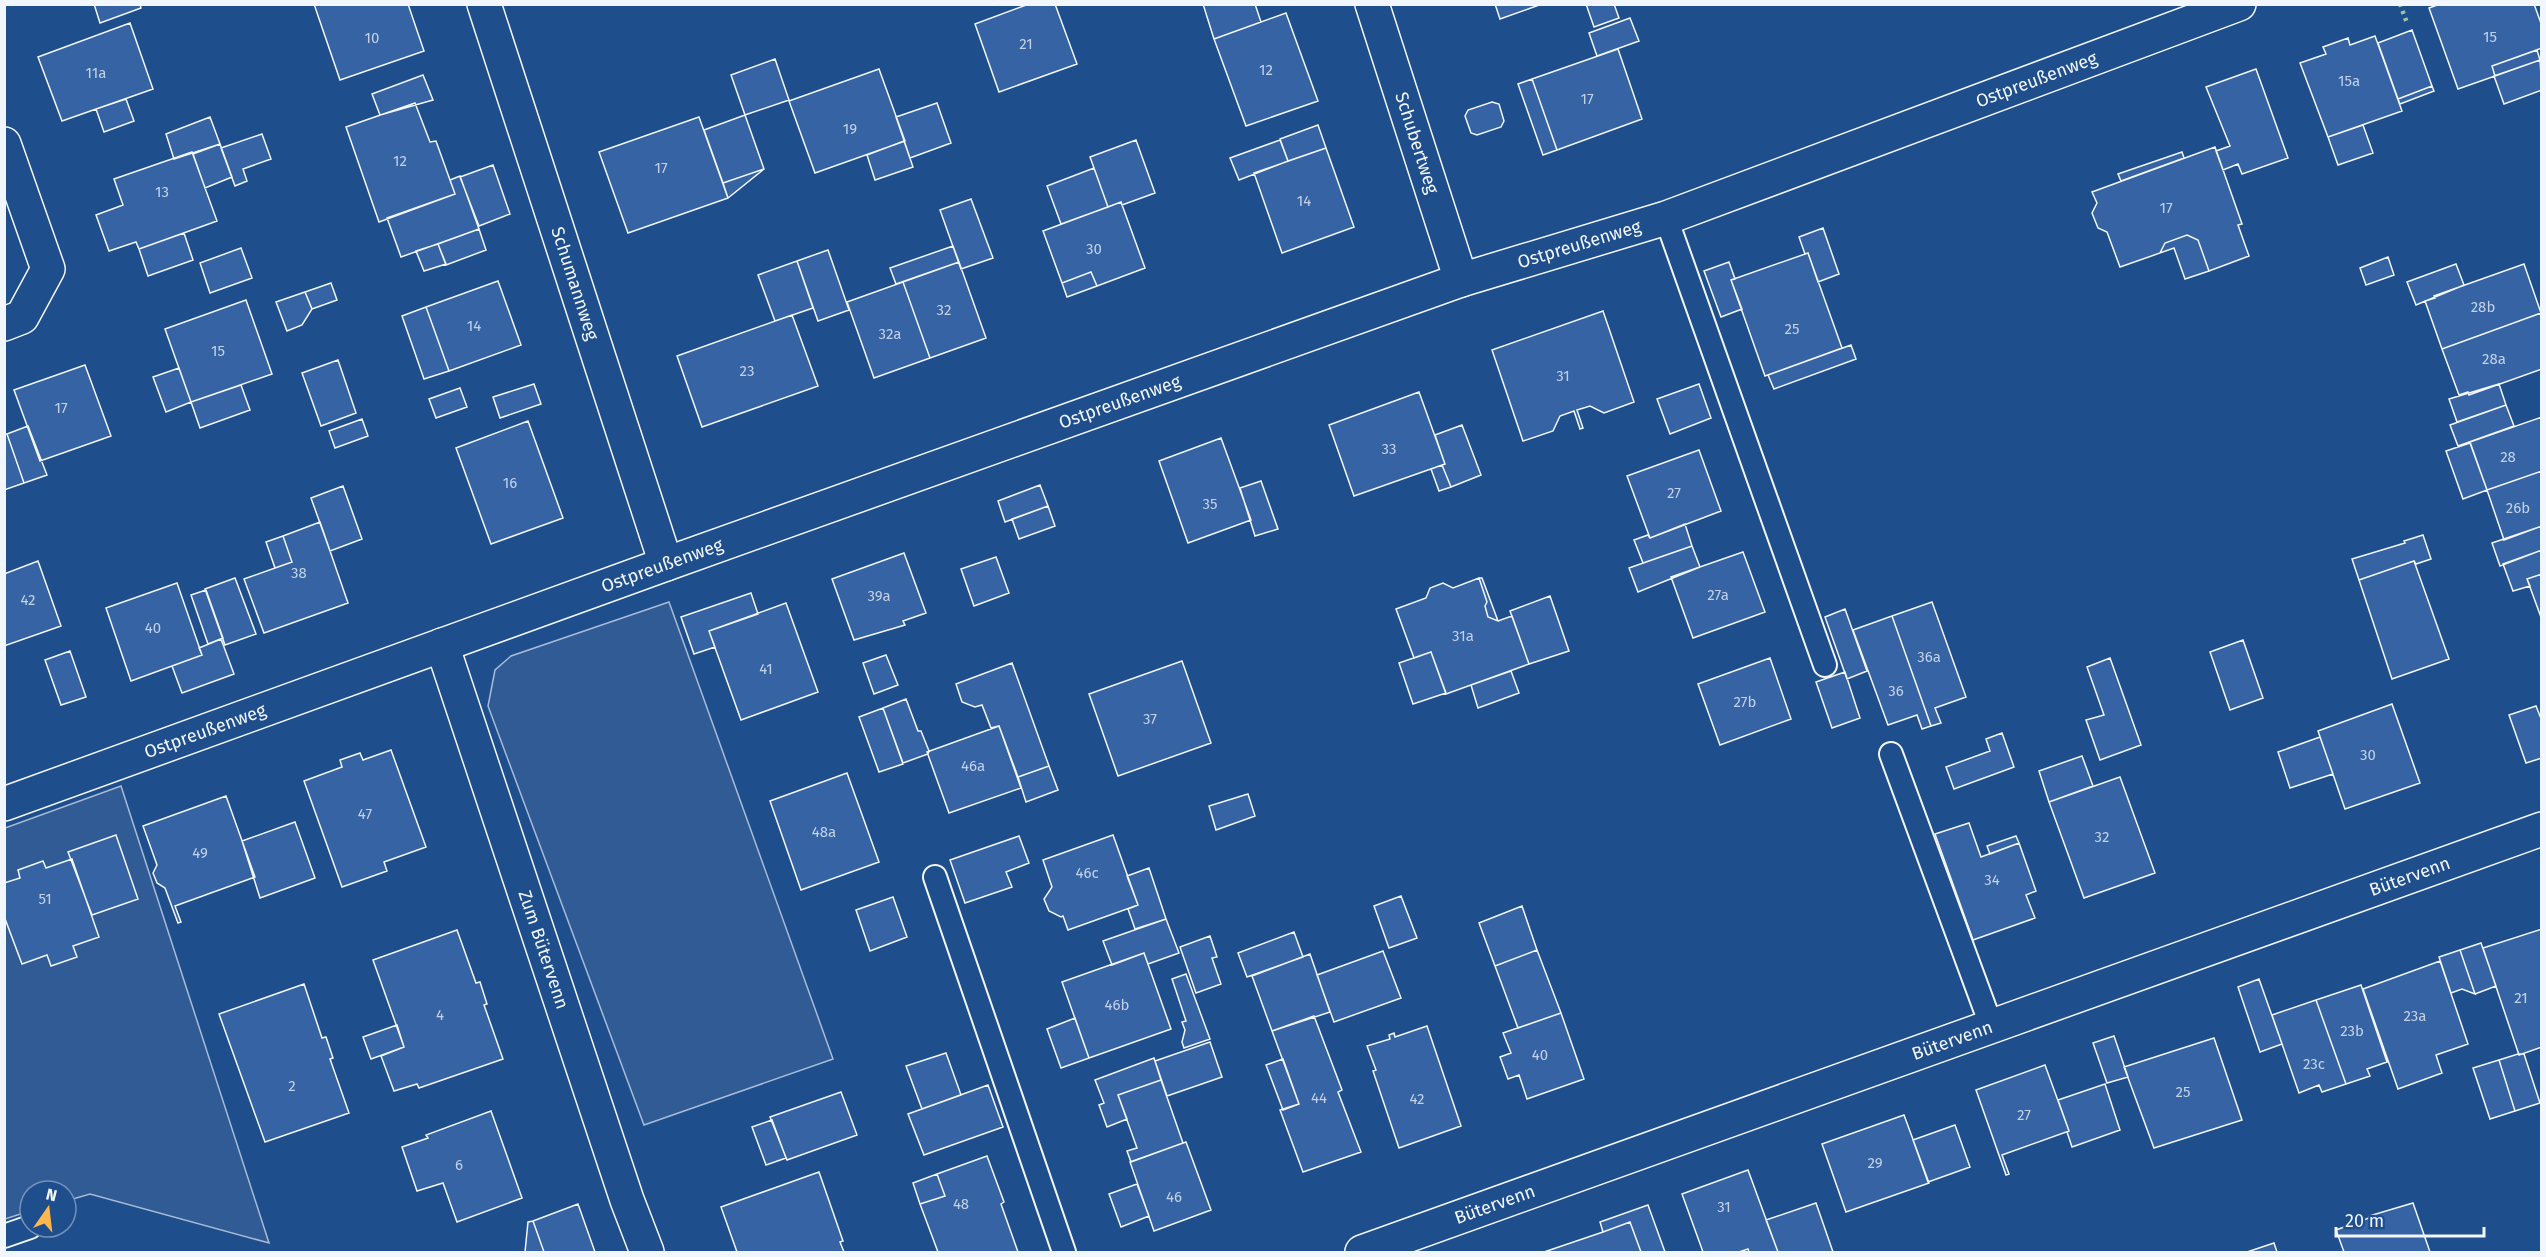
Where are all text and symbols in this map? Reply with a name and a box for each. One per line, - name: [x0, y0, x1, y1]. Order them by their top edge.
- house number: 15: [2483, 28, 2497, 46]
- house number: 10: [365, 29, 379, 47]
- house number: 21: [1019, 35, 1033, 53]
- street label: Ostpreußenweg: [1973, 47, 2101, 112]
- house number: 12: [1259, 61, 1273, 79]
- house number: 11a: [86, 64, 106, 82]
- house number: 15a: [2338, 72, 2360, 90]
- street label: Schubertweg: [1390, 89, 1444, 197]
- house number: 17: [1580, 90, 1594, 108]
- house number: 19: [843, 120, 857, 138]
- house number: 12: [393, 152, 407, 170]
- house number: 17: [654, 159, 668, 177]
- house number: 13: [155, 183, 169, 201]
- house number: 14: [1297, 192, 1311, 210]
- house number: 17: [2159, 199, 2173, 217]
- street label: Ostpreußenweg: [1515, 215, 1644, 273]
- street label: Schumannweg: [546, 224, 604, 344]
- house number: 30: [1086, 240, 1102, 258]
- house number: 28b: [2471, 298, 2495, 316]
- house number: 32: [937, 301, 951, 319]
- house number: 14: [467, 317, 481, 335]
- house number: 25: [1785, 320, 1799, 338]
- house number: 32a: [879, 325, 901, 343]
- house number: 15: [211, 342, 225, 360]
- house number: 28a: [2482, 350, 2506, 368]
- house number: 23: [740, 362, 754, 380]
- house number: 31: [1556, 367, 1570, 385]
- street label: Ostpreußenweg: [1056, 370, 1184, 434]
- house number: 17: [54, 399, 68, 417]
- house number: 33: [1382, 440, 1396, 458]
- house number: 28: [2500, 448, 2516, 466]
- house number: 16: [503, 474, 517, 492]
- house number: 27: [1667, 484, 1681, 502]
- house number: 35: [1202, 495, 1218, 513]
- house number: 26b: [2506, 499, 2530, 517]
- street label: Ostpreußenweg: [598, 533, 727, 598]
- house number: 38: [291, 564, 307, 582]
- house number: 27a: [1707, 586, 1729, 604]
- house number: 39a: [867, 587, 891, 605]
- house number: 42: [20, 591, 36, 609]
- house number: 40: [145, 619, 161, 637]
- house number: 31a: [1452, 627, 1474, 645]
- house number: 36a: [1917, 648, 1941, 666]
- house number: 41: [759, 660, 773, 678]
- house number: 36: [1888, 682, 1904, 700]
- house number: 27b: [1734, 693, 1756, 711]
- street label: Ostpreußenweg: [141, 699, 270, 763]
- house number: 37: [1143, 710, 1157, 728]
- house number: 30: [2360, 746, 2376, 764]
- house number: 46a: [961, 757, 985, 775]
- house number: 47: [358, 805, 372, 823]
- house number: 48a: [812, 823, 836, 841]
- house number: 32: [2095, 828, 2109, 846]
- house number: 49: [192, 844, 208, 862]
- street label: Bütervenn: [2366, 852, 2453, 901]
- house number: 46c: [1075, 864, 1099, 882]
- house number: 34: [1984, 871, 2000, 889]
- street label: Zum Bütervenn: [513, 887, 574, 1012]
- house number: 51: [38, 890, 52, 908]
- house number: 21: [2514, 989, 2528, 1007]
- house number: 46b: [1105, 996, 1129, 1014]
- house number: 4: [436, 1006, 444, 1024]
- house number: 23a: [2404, 1007, 2427, 1025]
- street label: Bütervenn: [1909, 1016, 1996, 1065]
- house number: 23b: [2340, 1022, 2364, 1040]
- house number: 40: [1532, 1046, 1548, 1064]
- house number: 23c: [2303, 1055, 2325, 1073]
- house number: 2: [288, 1077, 296, 1095]
- house number: 25: [2176, 1083, 2190, 1101]
- house number: 44: [1311, 1089, 1327, 1107]
- house number: 42: [1409, 1090, 1425, 1108]
- house number: 27: [2017, 1106, 2031, 1124]
- house number: 29: [1867, 1154, 1883, 1172]
- house number: 6: [455, 1156, 463, 1174]
- north arrow: [18, 1179, 78, 1239]
- street label: Bütervenn: [1451, 1180, 1538, 1229]
- text: N: [44, 1184, 59, 1205]
- house number: 46: [1166, 1188, 1182, 1206]
- house number: 48: [953, 1195, 969, 1213]
- house number: 31: [1717, 1198, 1731, 1216]
- scale bar: [2336, 1200, 2484, 1238]
- text: 20 m: [2345, 1210, 2384, 1232]

